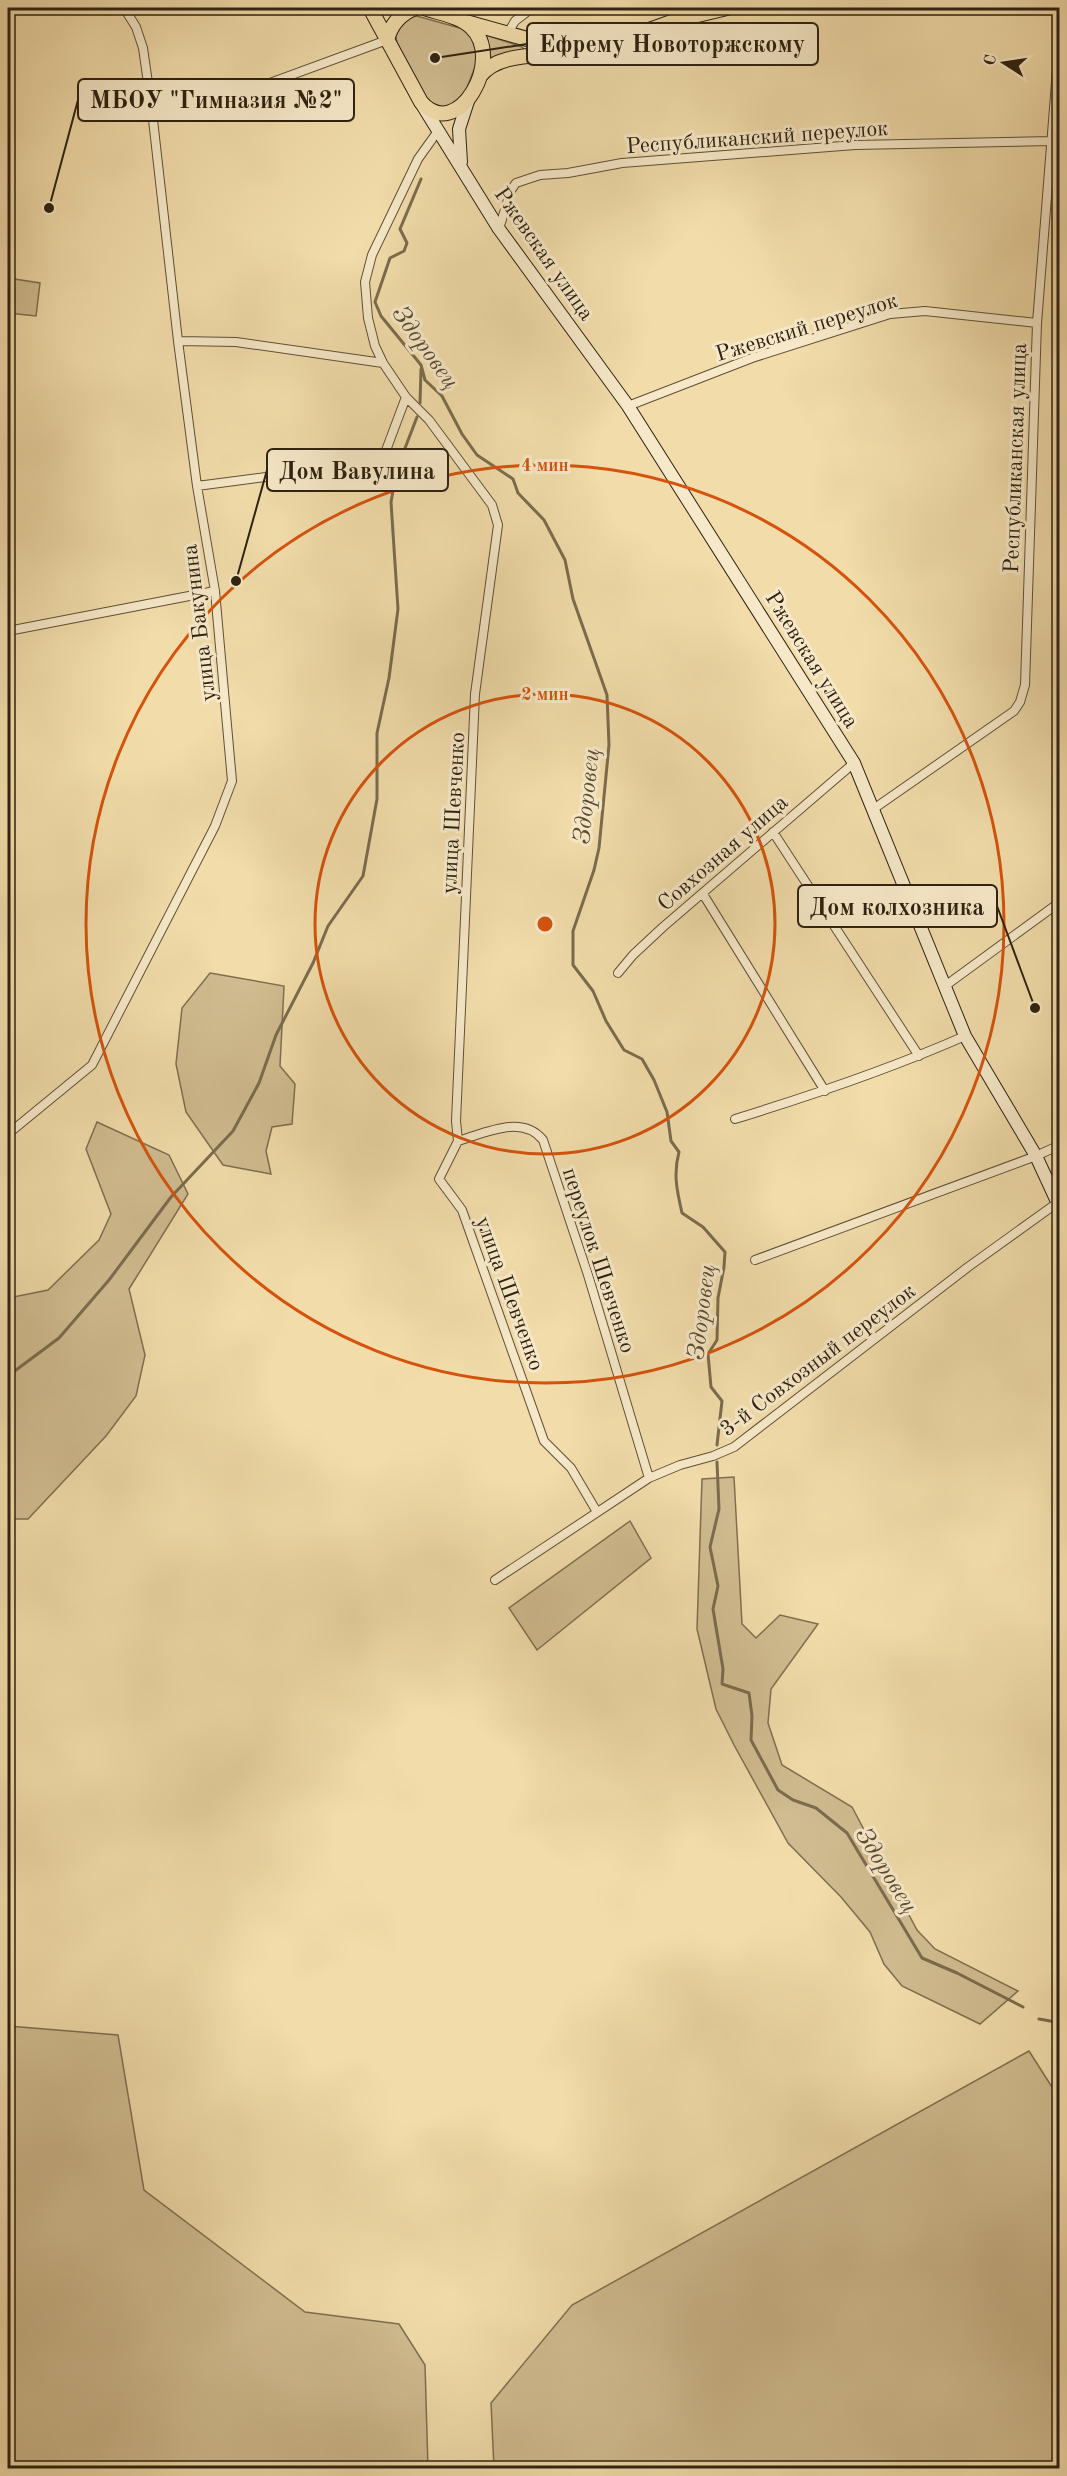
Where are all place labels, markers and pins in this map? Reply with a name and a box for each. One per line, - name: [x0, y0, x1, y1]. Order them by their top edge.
- callout: Ефрему Новоторжскому: [527, 23, 818, 65]
- callout: МБОУ "Гимназия №2": [78, 79, 354, 121]
- callout: Дом Вавулина: [267, 449, 448, 491]
- callout: Дом колхозника: [798, 885, 997, 927]
- centre of rings: [535, 914, 555, 934]

